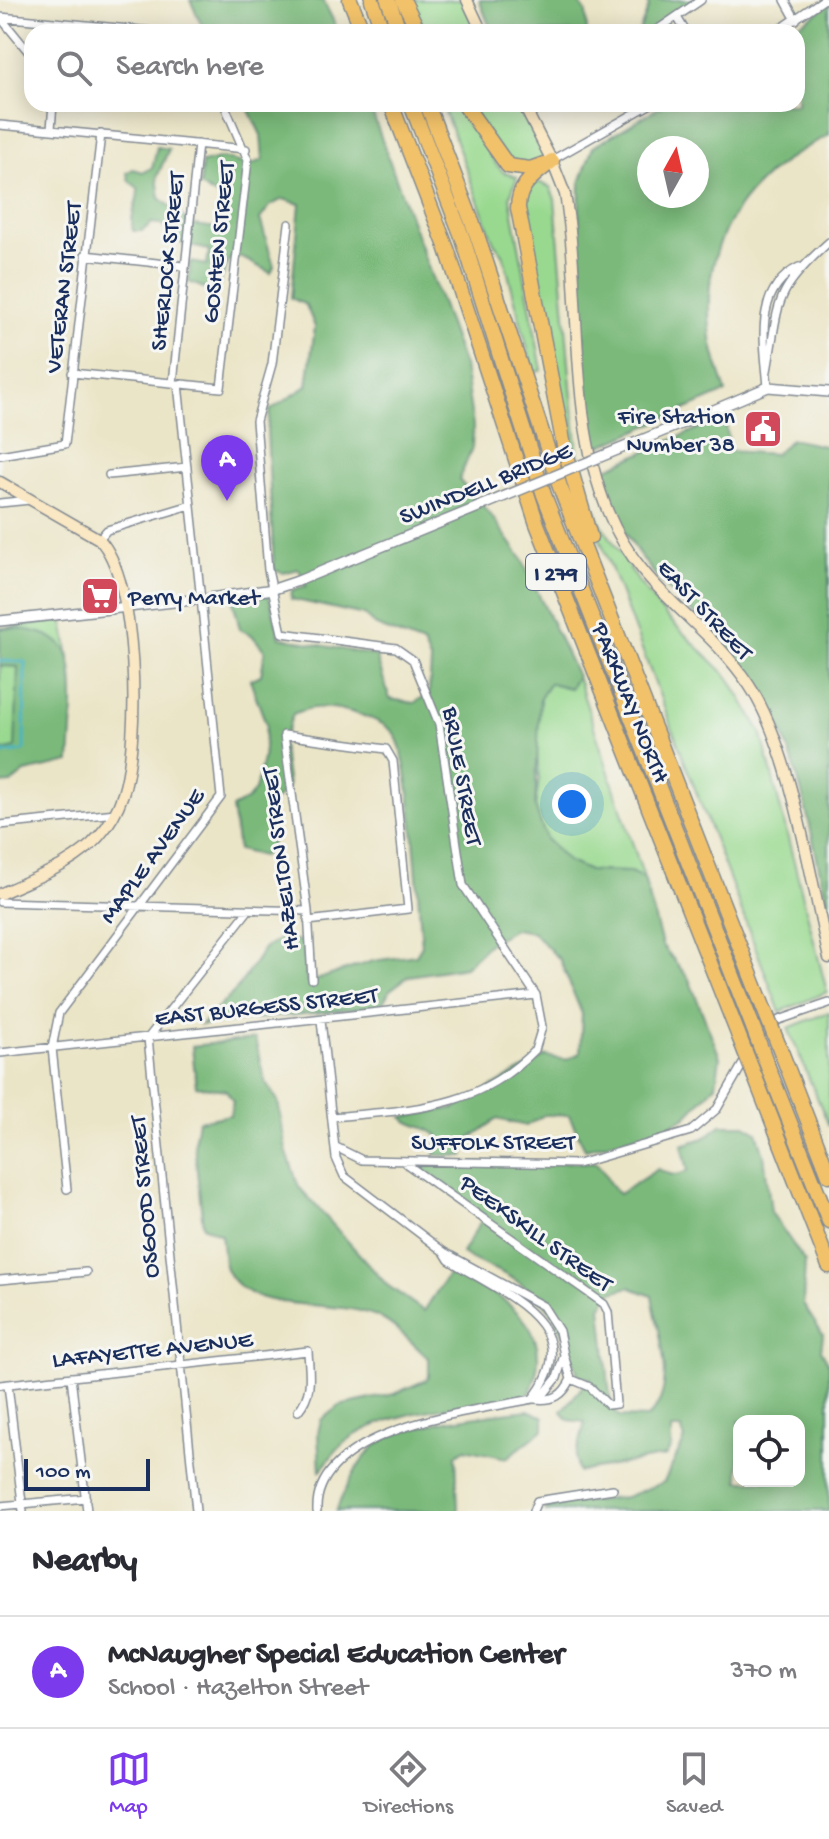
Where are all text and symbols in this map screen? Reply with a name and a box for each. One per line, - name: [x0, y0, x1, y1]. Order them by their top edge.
- search box: [24, 24, 805, 112]
- icon: search: [52, 46, 96, 90]
- text: Search here: [116, 51, 264, 86]
- north arrow: [637, 136, 709, 208]
- street label: GOSHEN STREET: [198, 158, 244, 325]
- street label: SHERLOCK STREET: [146, 169, 193, 352]
- street label: VETERAN STREET: [40, 198, 91, 376]
- place label: Fire Station Number 38: [617, 404, 736, 461]
- public building icon: Fire Station Number 38: [742, 408, 784, 450]
- pin: A: [201, 435, 253, 501]
- street label: SWINDELL BRIDGE: [396, 437, 578, 533]
- road number: I 279: [526, 554, 586, 590]
- street label: EAST STREET: [649, 555, 759, 669]
- supermarket icon: Perry Market: [79, 575, 121, 617]
- place label: Perry Market: [127, 585, 262, 614]
- street label: PARKWAY NORTH: [583, 618, 674, 788]
- street label: BRULE STREET: [434, 704, 487, 850]
- street label: HAZELTON STREET: [257, 764, 308, 952]
- street label: MAPLE AVENUE: [95, 783, 213, 930]
- your location: [552, 784, 592, 824]
- street label: EAST BURGESS STREET: [153, 982, 381, 1035]
- street label: OSGOOD STREET: [125, 1112, 168, 1279]
- street label: SUFFOLK STREET: [411, 1130, 577, 1159]
- street label: PEEKSKILL STREET: [452, 1169, 618, 1301]
- street label: LAFAYETTE AVENUE: [51, 1326, 255, 1376]
- map controls: [733, 1415, 805, 1487]
- button: locate: [733, 1415, 805, 1487]
- scale bar: [24, 1455, 150, 1491]
- text: 100 m: [36, 1460, 91, 1486]
- text: Nearby: [32, 1543, 137, 1583]
- text: McNaugher Special Education Center: [108, 1639, 564, 1674]
- text: A: [50, 1657, 66, 1688]
- text: 370 m: [731, 1657, 797, 1688]
- text: School · Hazelton Street: [108, 1674, 368, 1705]
- tab: Map: [107, 1747, 151, 1821]
- tab: Directions: [364, 1747, 453, 1821]
- tab: Saved: [666, 1747, 722, 1821]

